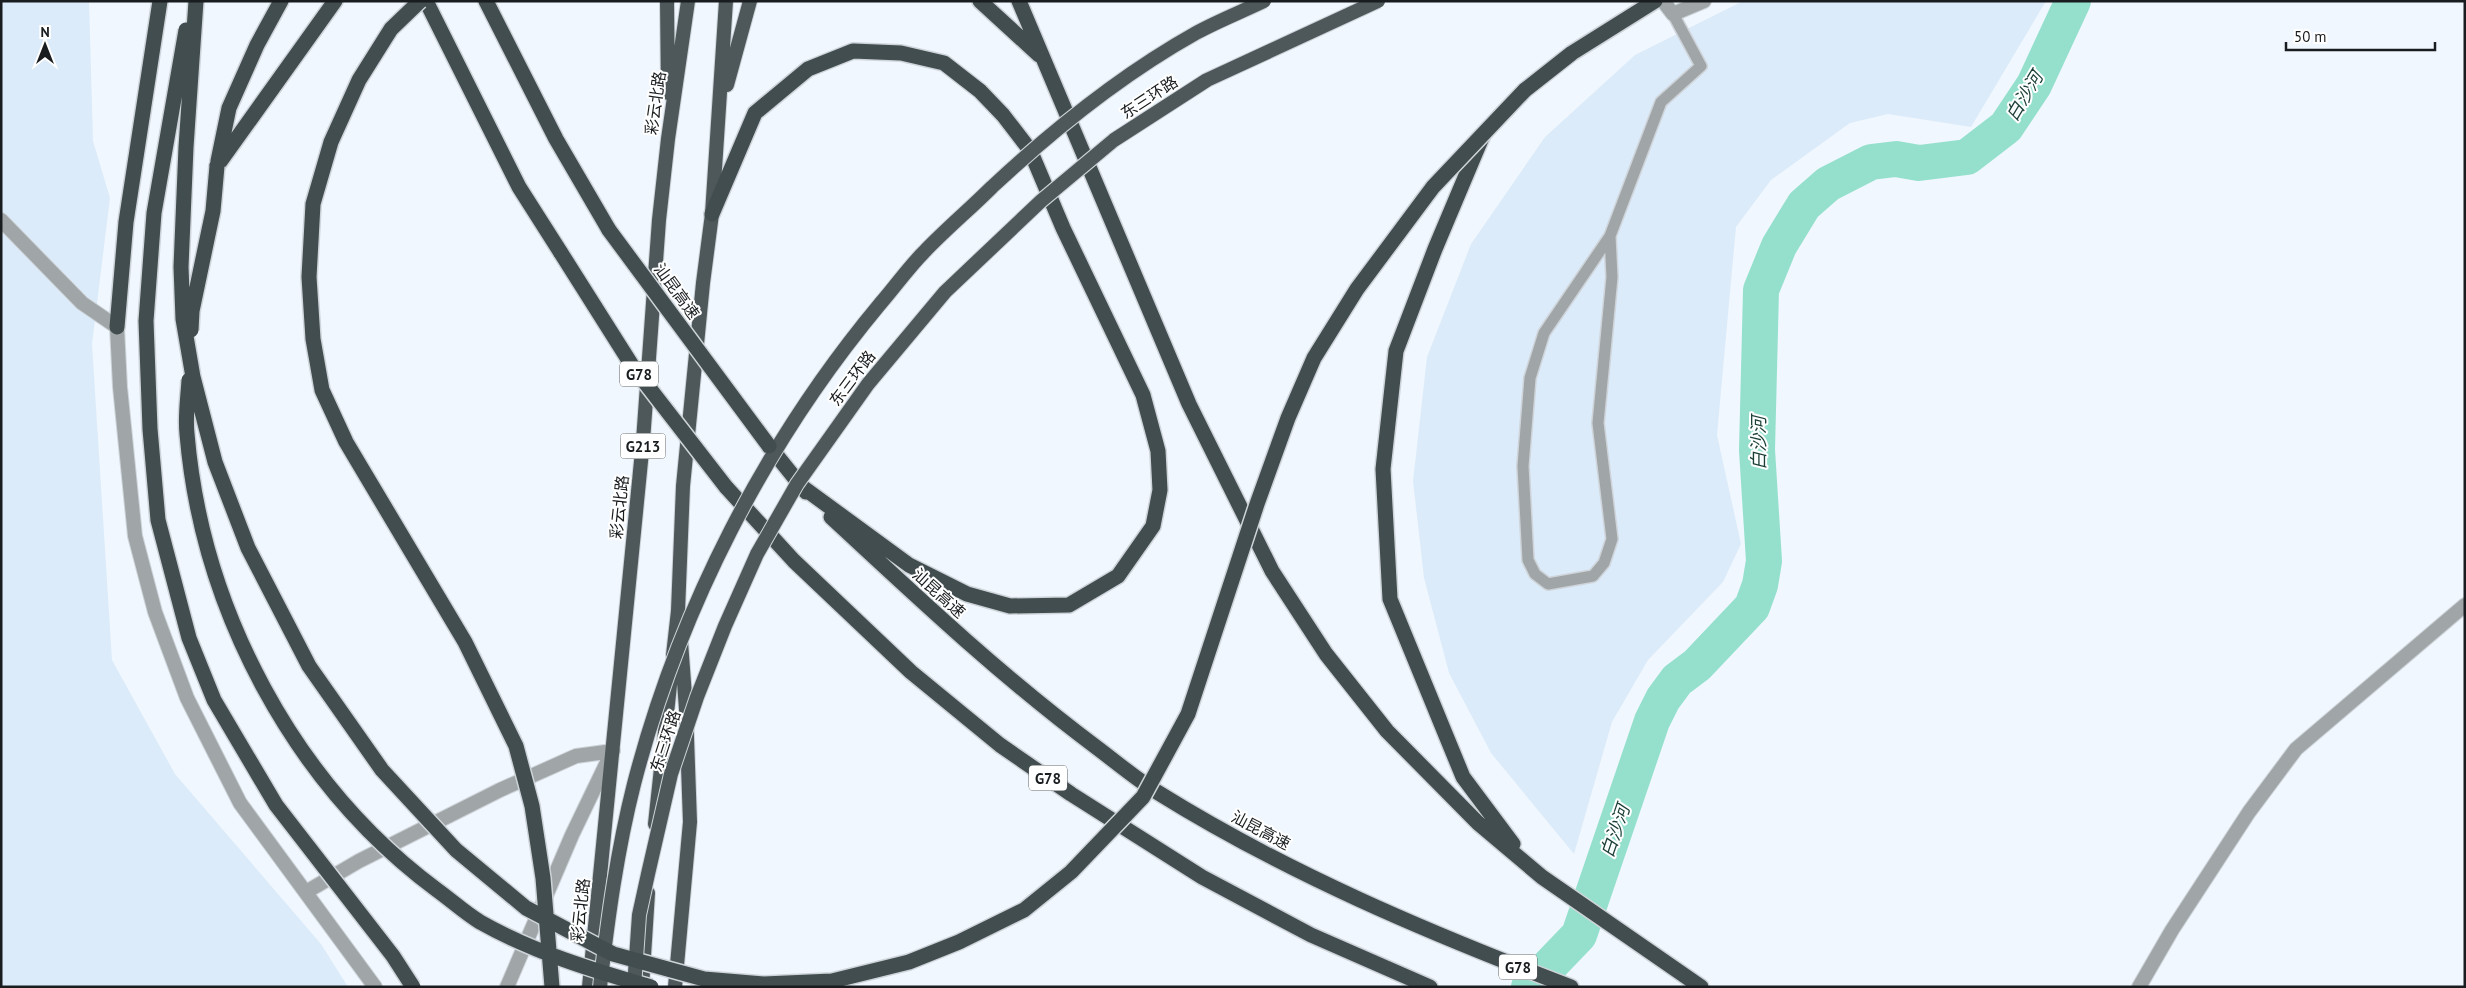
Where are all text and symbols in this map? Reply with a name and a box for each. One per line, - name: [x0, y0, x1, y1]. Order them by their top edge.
- north arrow: [20, 20, 70, 70]
- scale bar: [2286, 20, 2435, 52]
- text: N: [40, 23, 50, 41]
- text: 50 m: [2294, 27, 2327, 46]
- water label: 白沙河: [2000, 64, 2049, 125]
- street label: 彩云北路: [641, 70, 669, 136]
- street label: 东三环路: [1117, 71, 1181, 123]
- street label: 汕昆高速: [650, 259, 704, 323]
- street label: 东三环路: [825, 346, 879, 410]
- road number: G78: [620, 362, 658, 386]
- water label: 白沙河: [1747, 413, 1770, 470]
- road number: G213: [620, 434, 666, 458]
- street label: 彩云北路: [606, 474, 632, 540]
- street label: 汕昆高速: [909, 564, 969, 622]
- street label: 东三环路: [646, 707, 684, 775]
- road number: G78: [1029, 766, 1067, 790]
- water label: 白沙河: [1595, 799, 1636, 860]
- street label: 汕昆高速: [1228, 806, 1294, 854]
- street label: 彩云北路: [567, 877, 593, 943]
- road number: G78: [1499, 954, 1537, 980]

